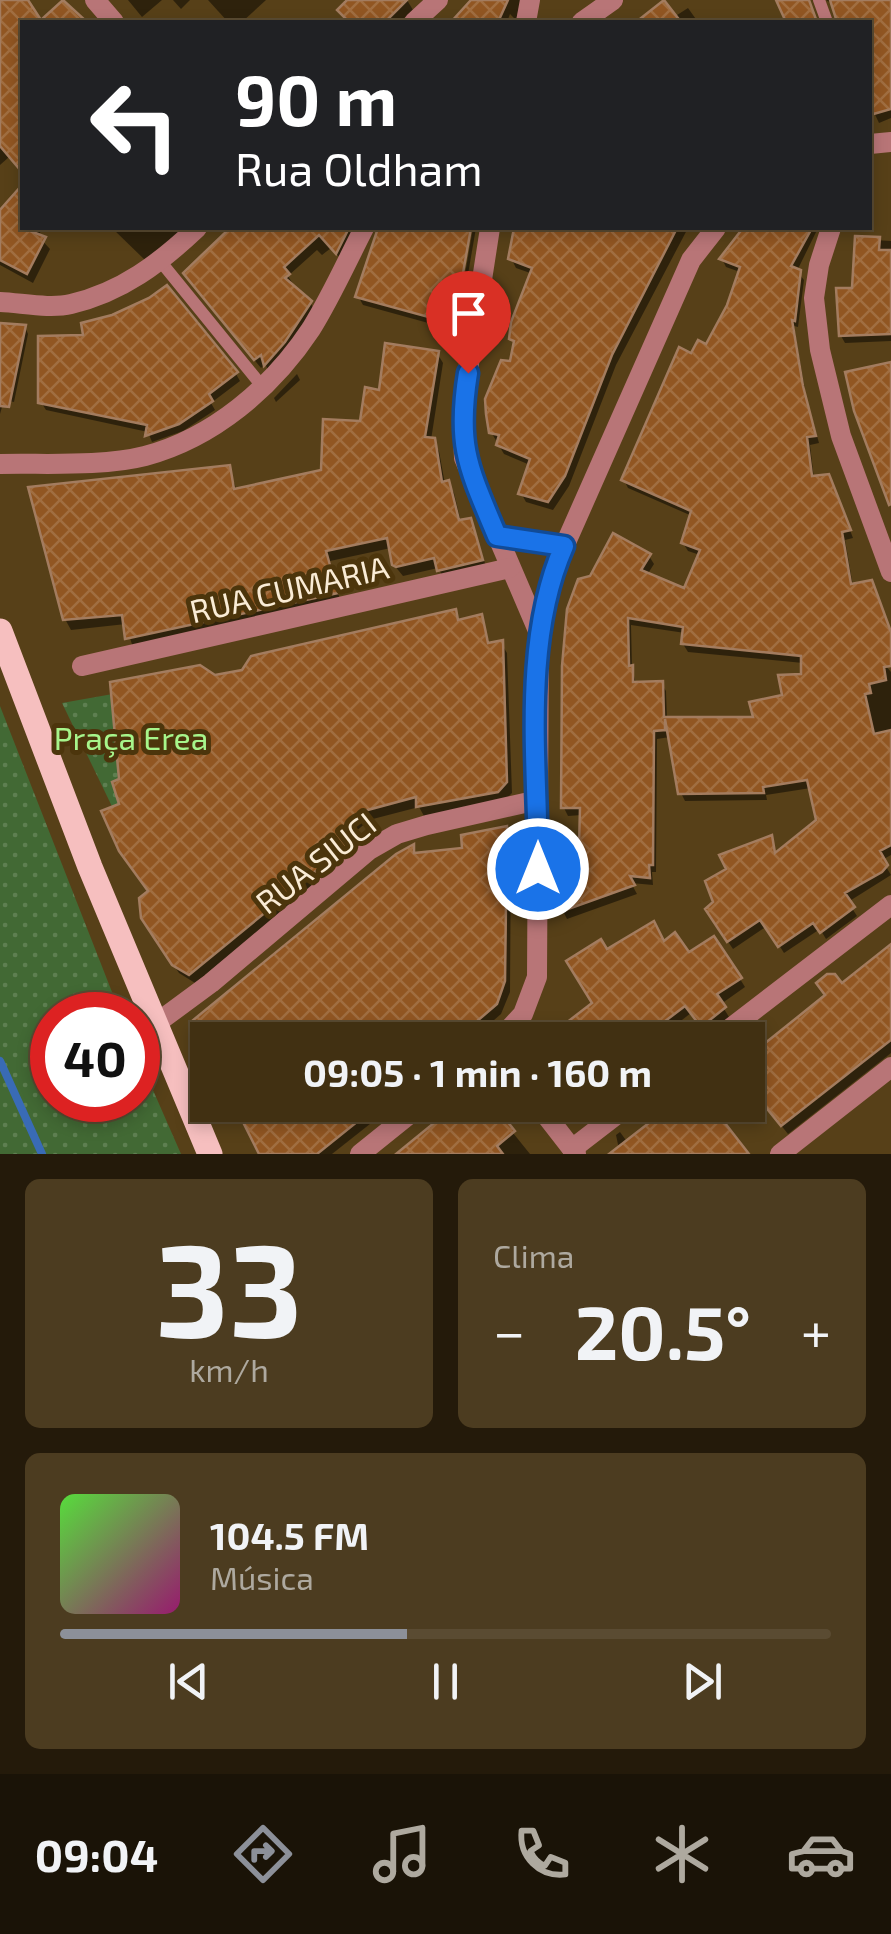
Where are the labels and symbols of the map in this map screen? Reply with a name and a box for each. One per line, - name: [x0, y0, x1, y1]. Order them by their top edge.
- pin: [426, 271, 511, 374]
- street label: RUA CUMARIA: [186, 547, 392, 629]
- park label: Praça Erea: [54, 718, 208, 758]
- street label: RUA SIUCI: [248, 803, 382, 921]
- position arrow: [486, 817, 590, 921]
- speed limit sign: 40: [30, 992, 160, 1122]

